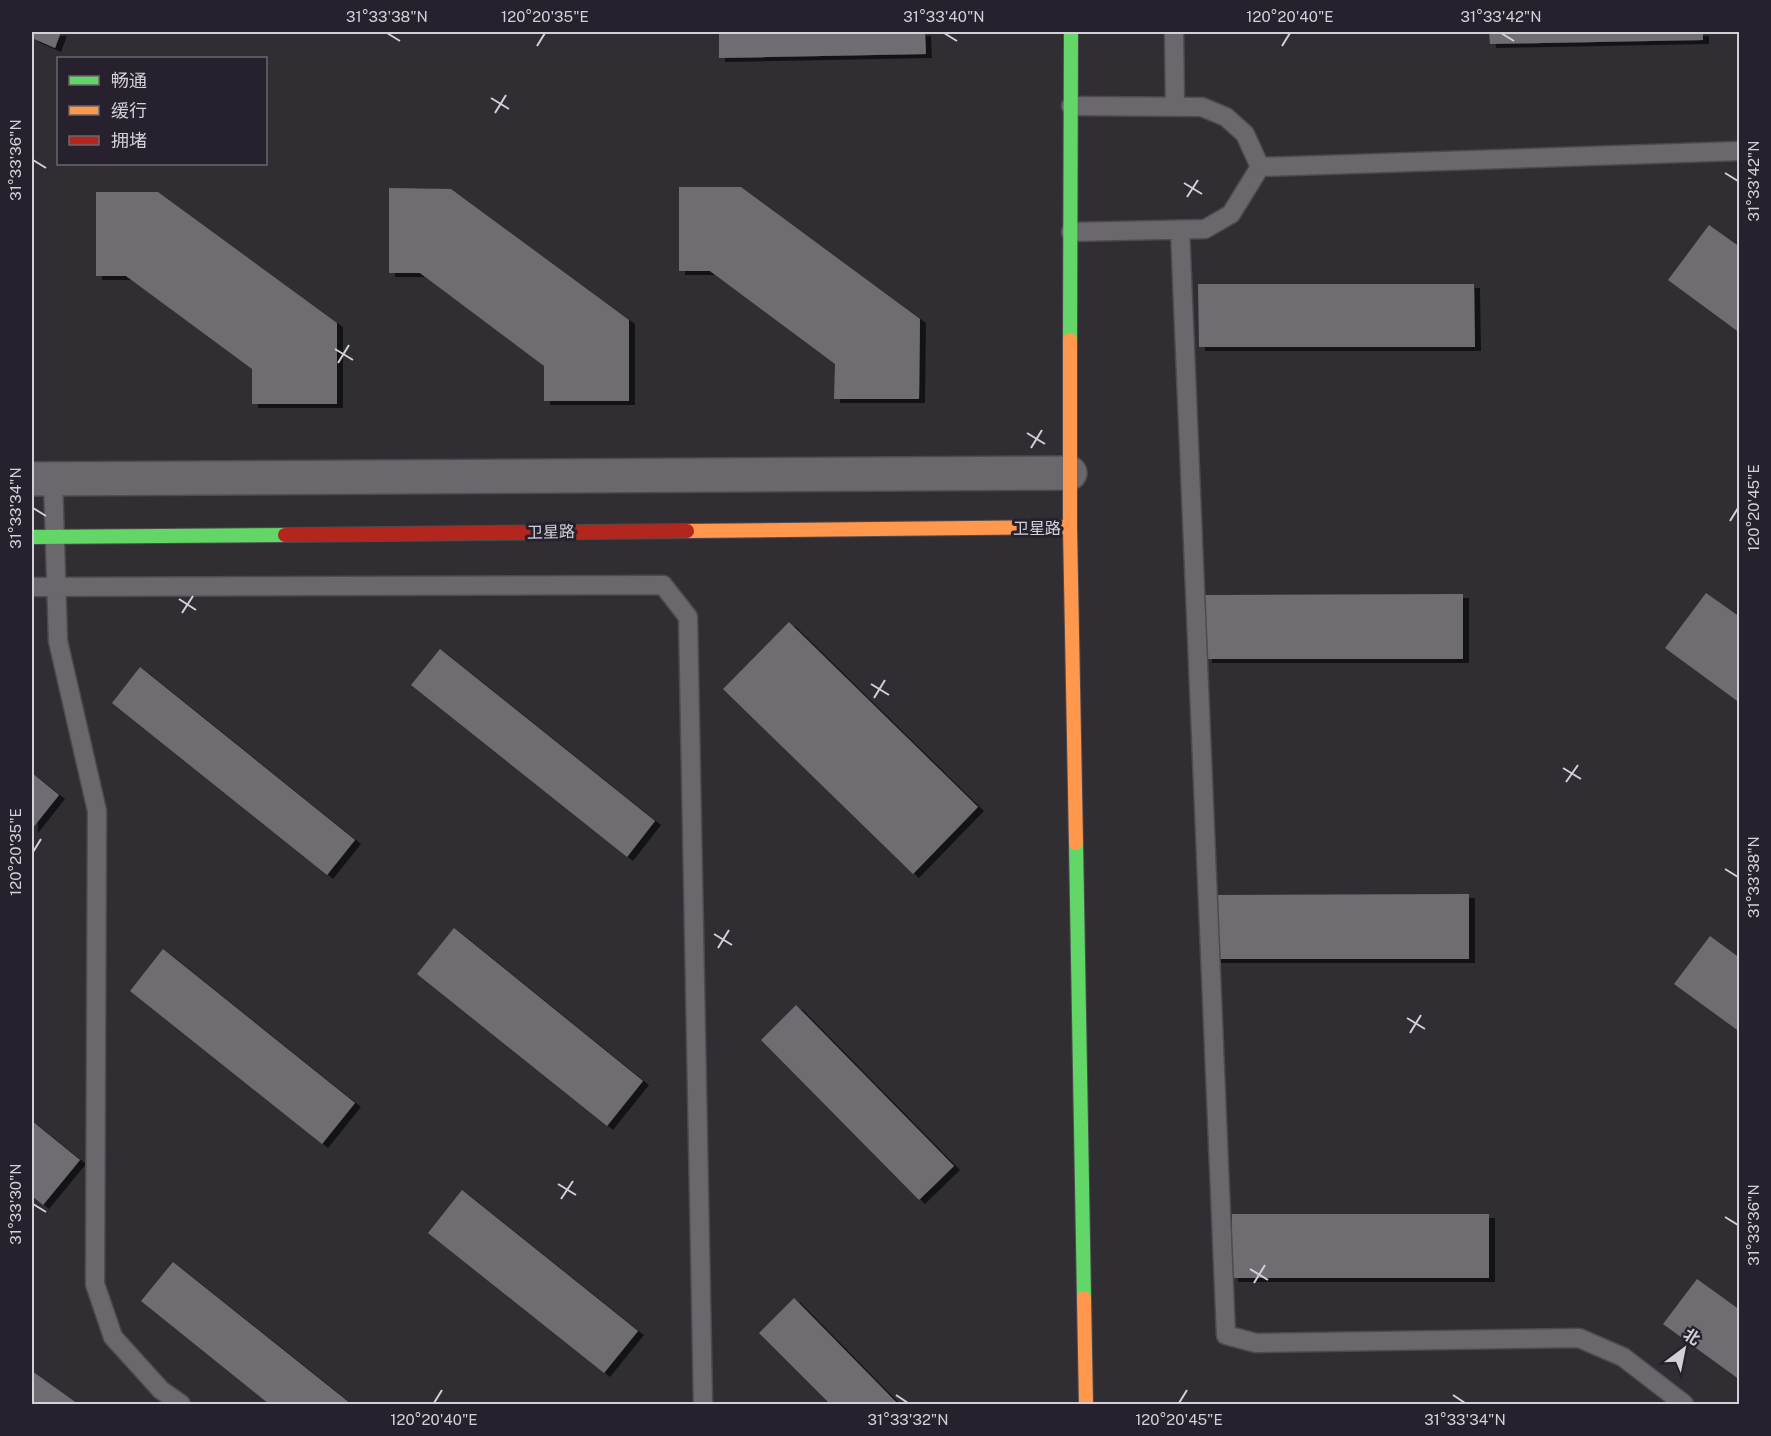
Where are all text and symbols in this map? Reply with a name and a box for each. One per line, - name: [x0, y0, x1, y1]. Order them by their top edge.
- text: 31°33'38"N: [346, 8, 428, 25]
- text: 120°20'35"E: [501, 8, 589, 25]
- text: 31°33'40"N: [903, 8, 985, 25]
- text: 120°20'40"E: [1246, 8, 1334, 25]
- text: 31°33'42"N: [1460, 8, 1542, 25]
- legend: [57, 57, 267, 165]
- text: 畅通: [111, 70, 147, 91]
- text: 缓行: [111, 100, 147, 121]
- text: 31°33'36"N: [7, 119, 24, 201]
- text: 拥堵: [111, 130, 147, 151]
- text: 31°33'42"N: [1745, 140, 1762, 222]
- text: 120°20'45"E: [1745, 464, 1762, 552]
- text: 31°33'34"N: [7, 467, 24, 549]
- street label: 卫星路: [1013, 519, 1061, 538]
- street label: 卫星路: [527, 522, 575, 542]
- text: 120°20'35"E: [7, 808, 24, 896]
- text: 31°33'38"N: [1745, 836, 1762, 918]
- text: 31°33'30"N: [7, 1163, 24, 1245]
- text: 31°33'36"N: [1745, 1184, 1762, 1266]
- north arrow: [1654, 1319, 1714, 1379]
- text: 北: [1680, 1324, 1704, 1349]
- text: 120°20'40"E: [390, 1411, 478, 1428]
- text: 31°33'32"N: [867, 1411, 949, 1428]
- text: 120°20'45"E: [1135, 1411, 1223, 1428]
- text: 31°33'34"N: [1424, 1411, 1506, 1428]

